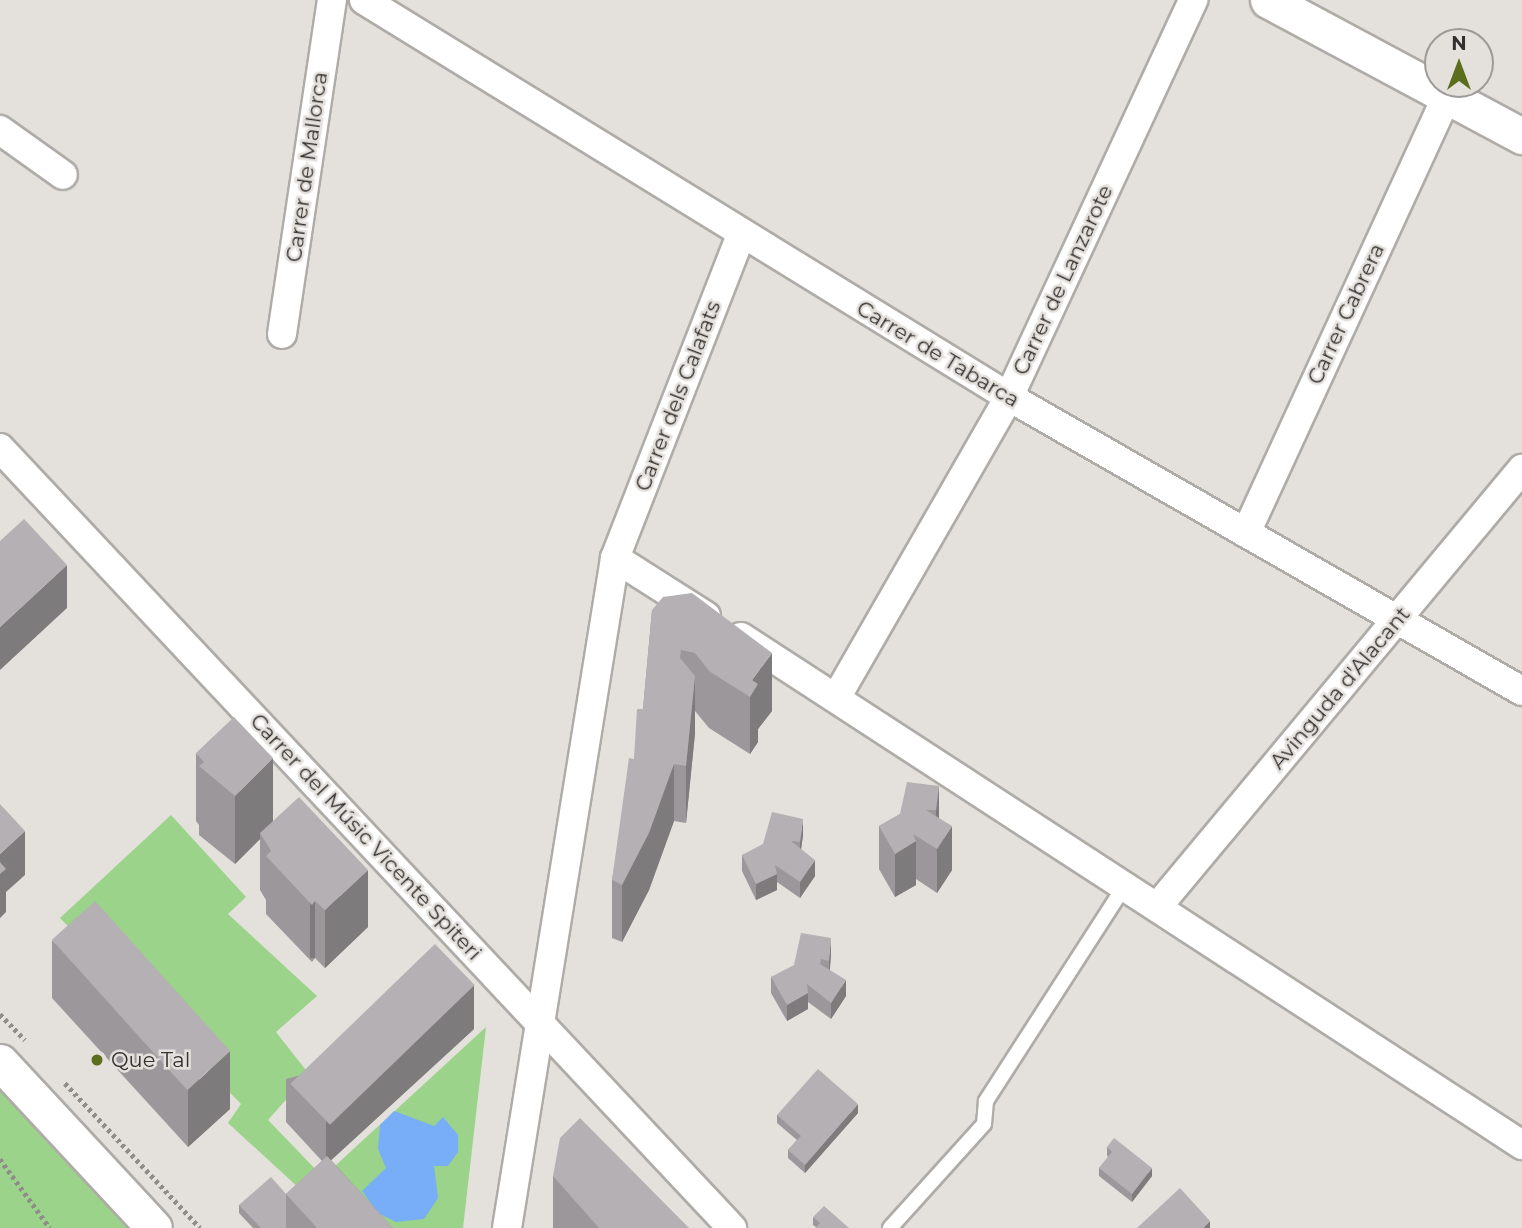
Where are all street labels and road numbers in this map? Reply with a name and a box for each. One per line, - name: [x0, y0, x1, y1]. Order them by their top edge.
- street label: Carrer de Mallorca: [281, 70, 333, 264]
- street label: Carrer de Lanzarote: [1008, 181, 1118, 379]
- street label: Carrer Cabrera: [1302, 240, 1390, 388]
- street label: Carrer de Tabarca: [852, 295, 1024, 413]
- street label: Carrer dels Calafats: [630, 297, 726, 495]
- street label: Avinguda d'Alacant: [1265, 602, 1415, 774]
- street label: Carrer del Músic Vicente Spiteri: [245, 709, 487, 965]

